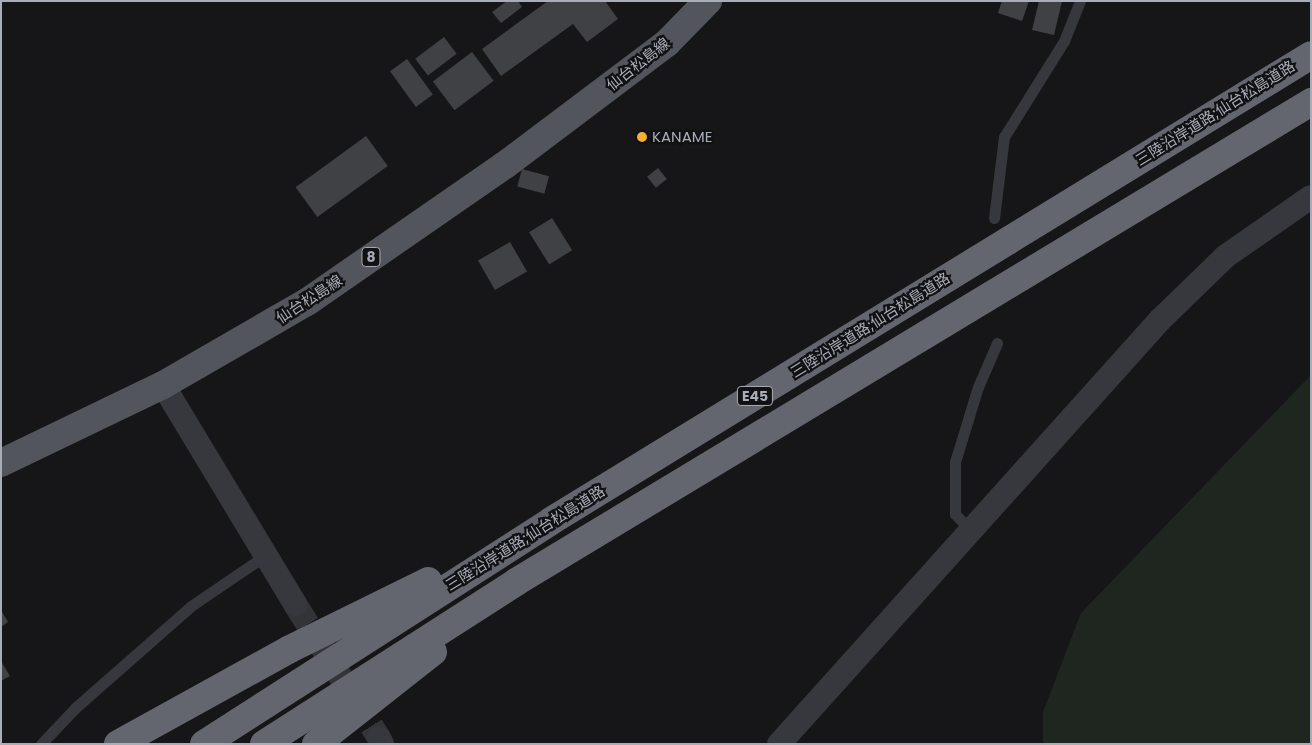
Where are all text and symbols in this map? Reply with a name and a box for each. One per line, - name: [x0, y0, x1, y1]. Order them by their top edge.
- street label: 仙台松島線: [603, 34, 673, 94]
- street label: 三陸沿岸道路;仙台松島道路: [1132, 57, 1298, 169]
- place label: KANAME: [652, 128, 712, 146]
- marker: KANAME: [636, 131, 648, 143]
- road number: 8: [361, 246, 381, 268]
- street label: 三陸沿岸道路;仙台松島道路: [787, 269, 953, 381]
- street label: 仙台松島線: [273, 271, 345, 327]
- road number: E45: [736, 384, 774, 408]
- street label: 三陸沿岸道路;仙台松島道路: [442, 482, 608, 594]

